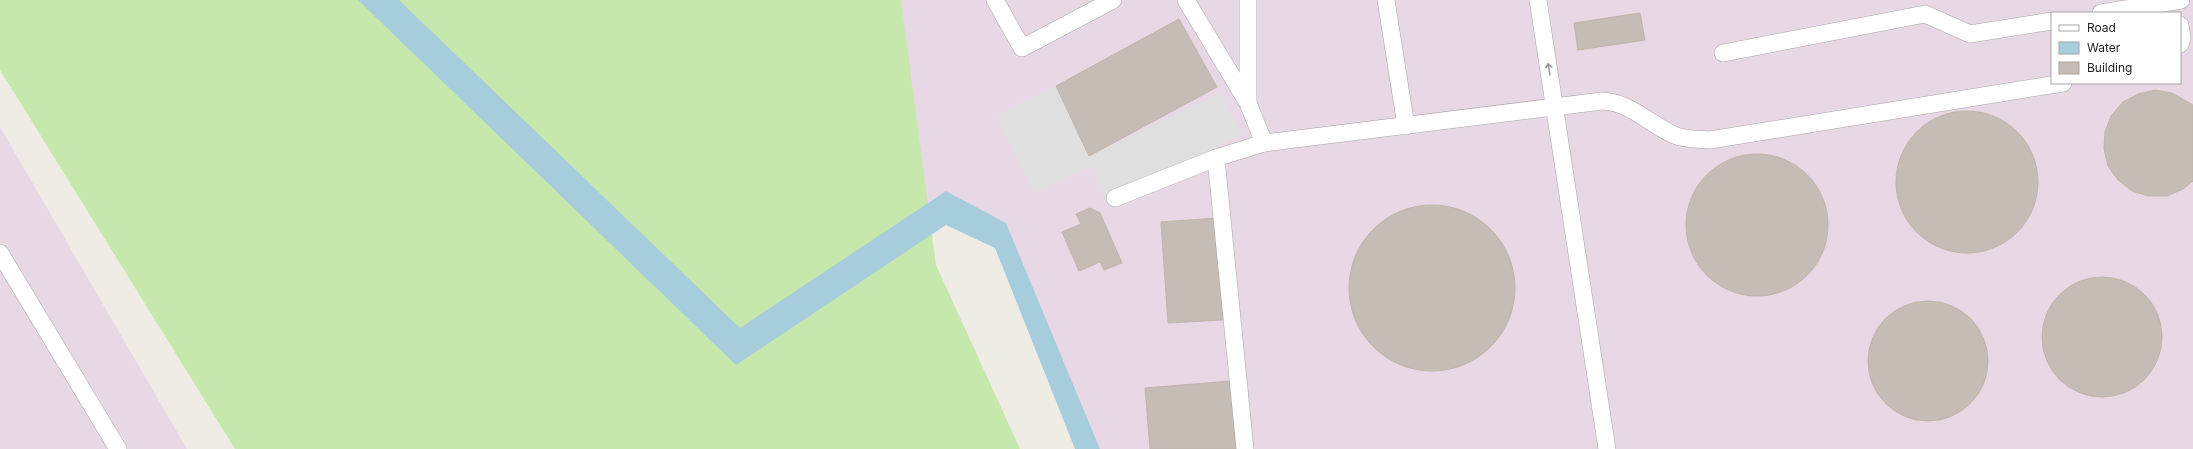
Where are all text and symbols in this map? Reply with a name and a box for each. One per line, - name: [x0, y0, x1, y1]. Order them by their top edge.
- legend: [2051, 12, 2181, 84]
- text: Road: [2087, 20, 2116, 35]
- text: Water: [2087, 40, 2121, 55]
- text: Building: [2087, 60, 2132, 75]
- one-way arrow: [1545, 63, 1553, 76]

